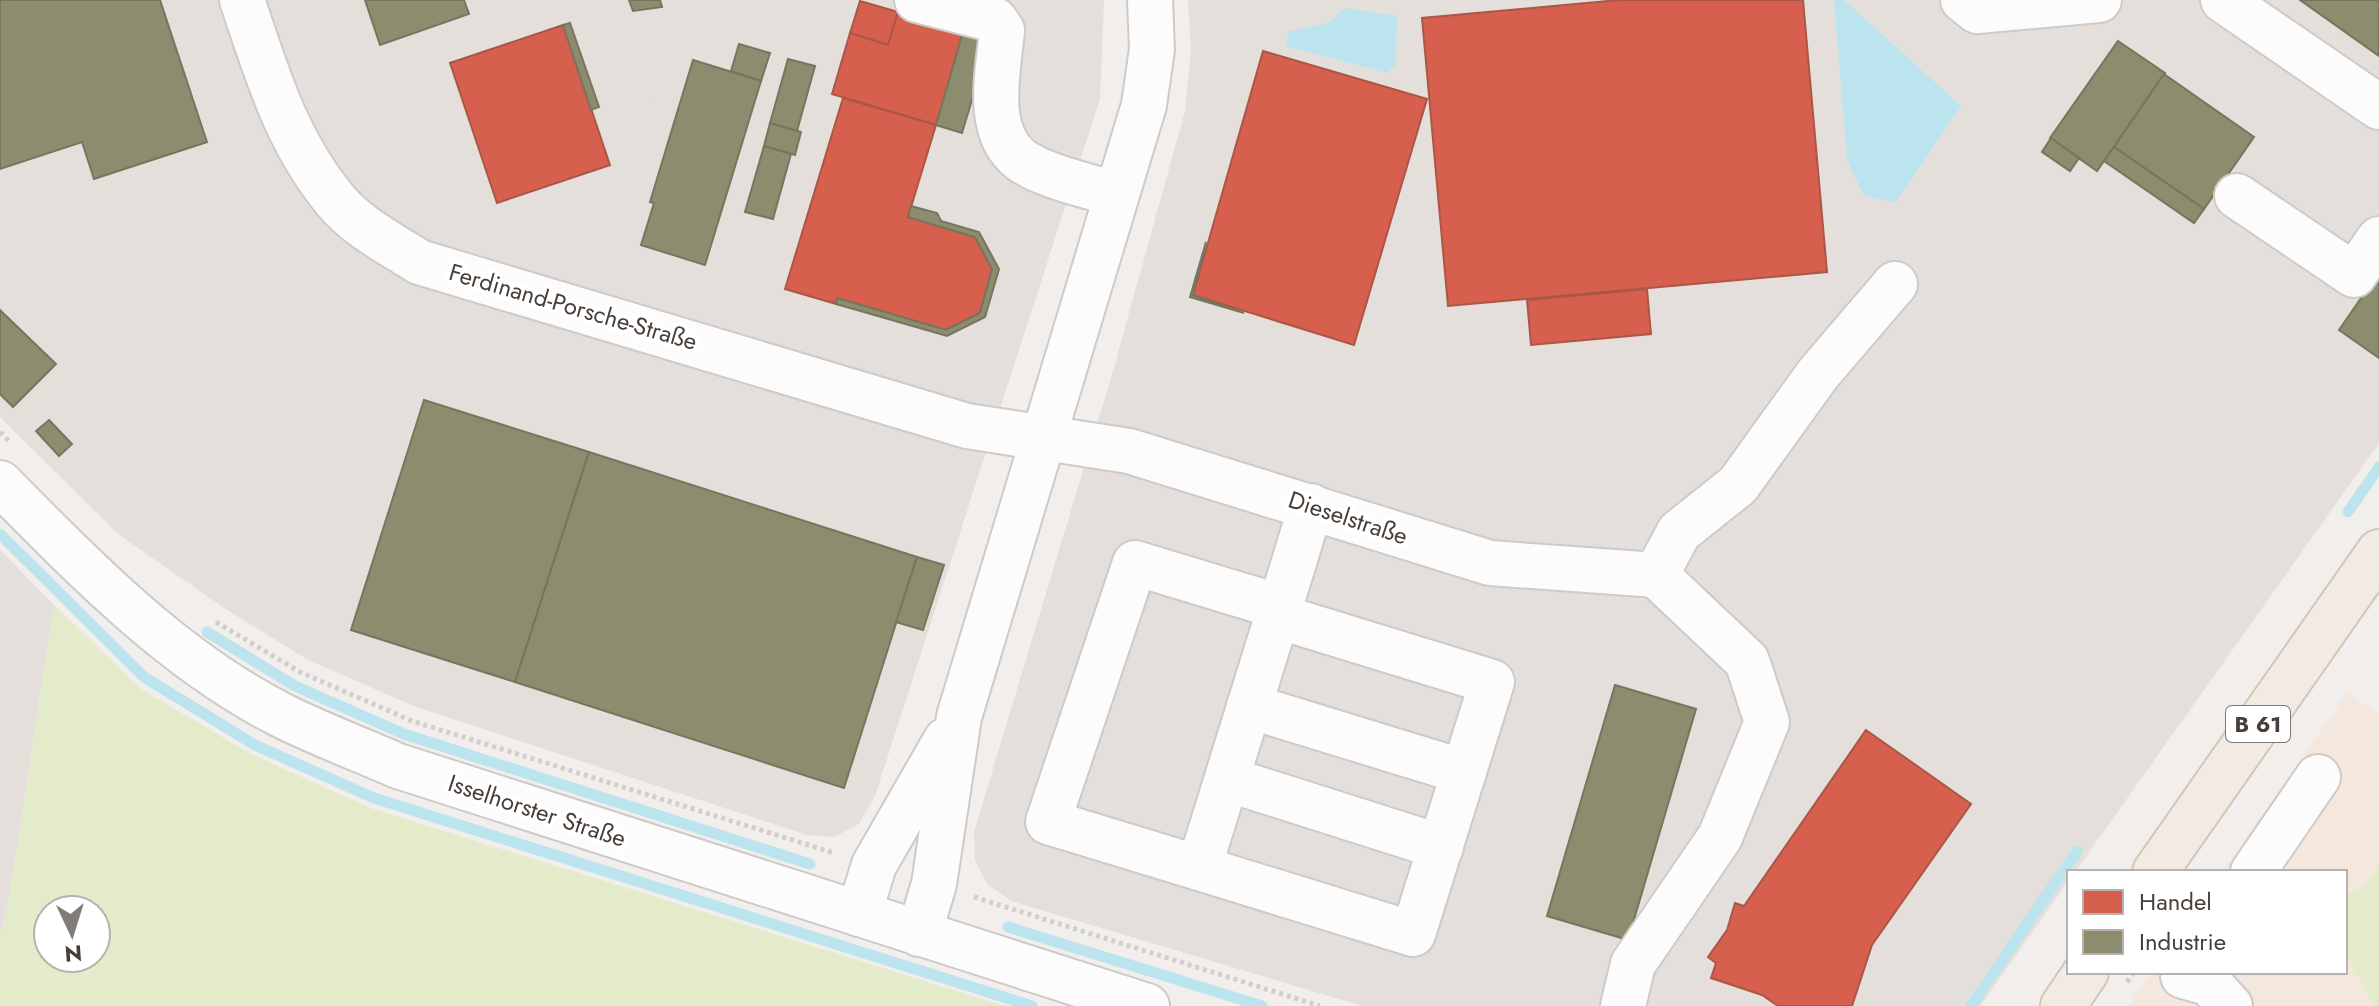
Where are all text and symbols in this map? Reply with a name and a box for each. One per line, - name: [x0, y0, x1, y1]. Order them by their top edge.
- street label: Ferdinand-Porsche-Straße: [445, 254, 701, 359]
- street label: Dieselstraße: [1284, 482, 1412, 553]
- road number: B 61: [2226, 706, 2290, 742]
- street label: Isselhorster Straße: [444, 765, 630, 856]
- legend: [2067, 870, 2347, 974]
- text: Handel: [2139, 884, 2212, 919]
- north arrow: [32, 894, 112, 974]
- text: Industrie: [2139, 924, 2226, 959]
- text: N: [64, 937, 83, 971]

